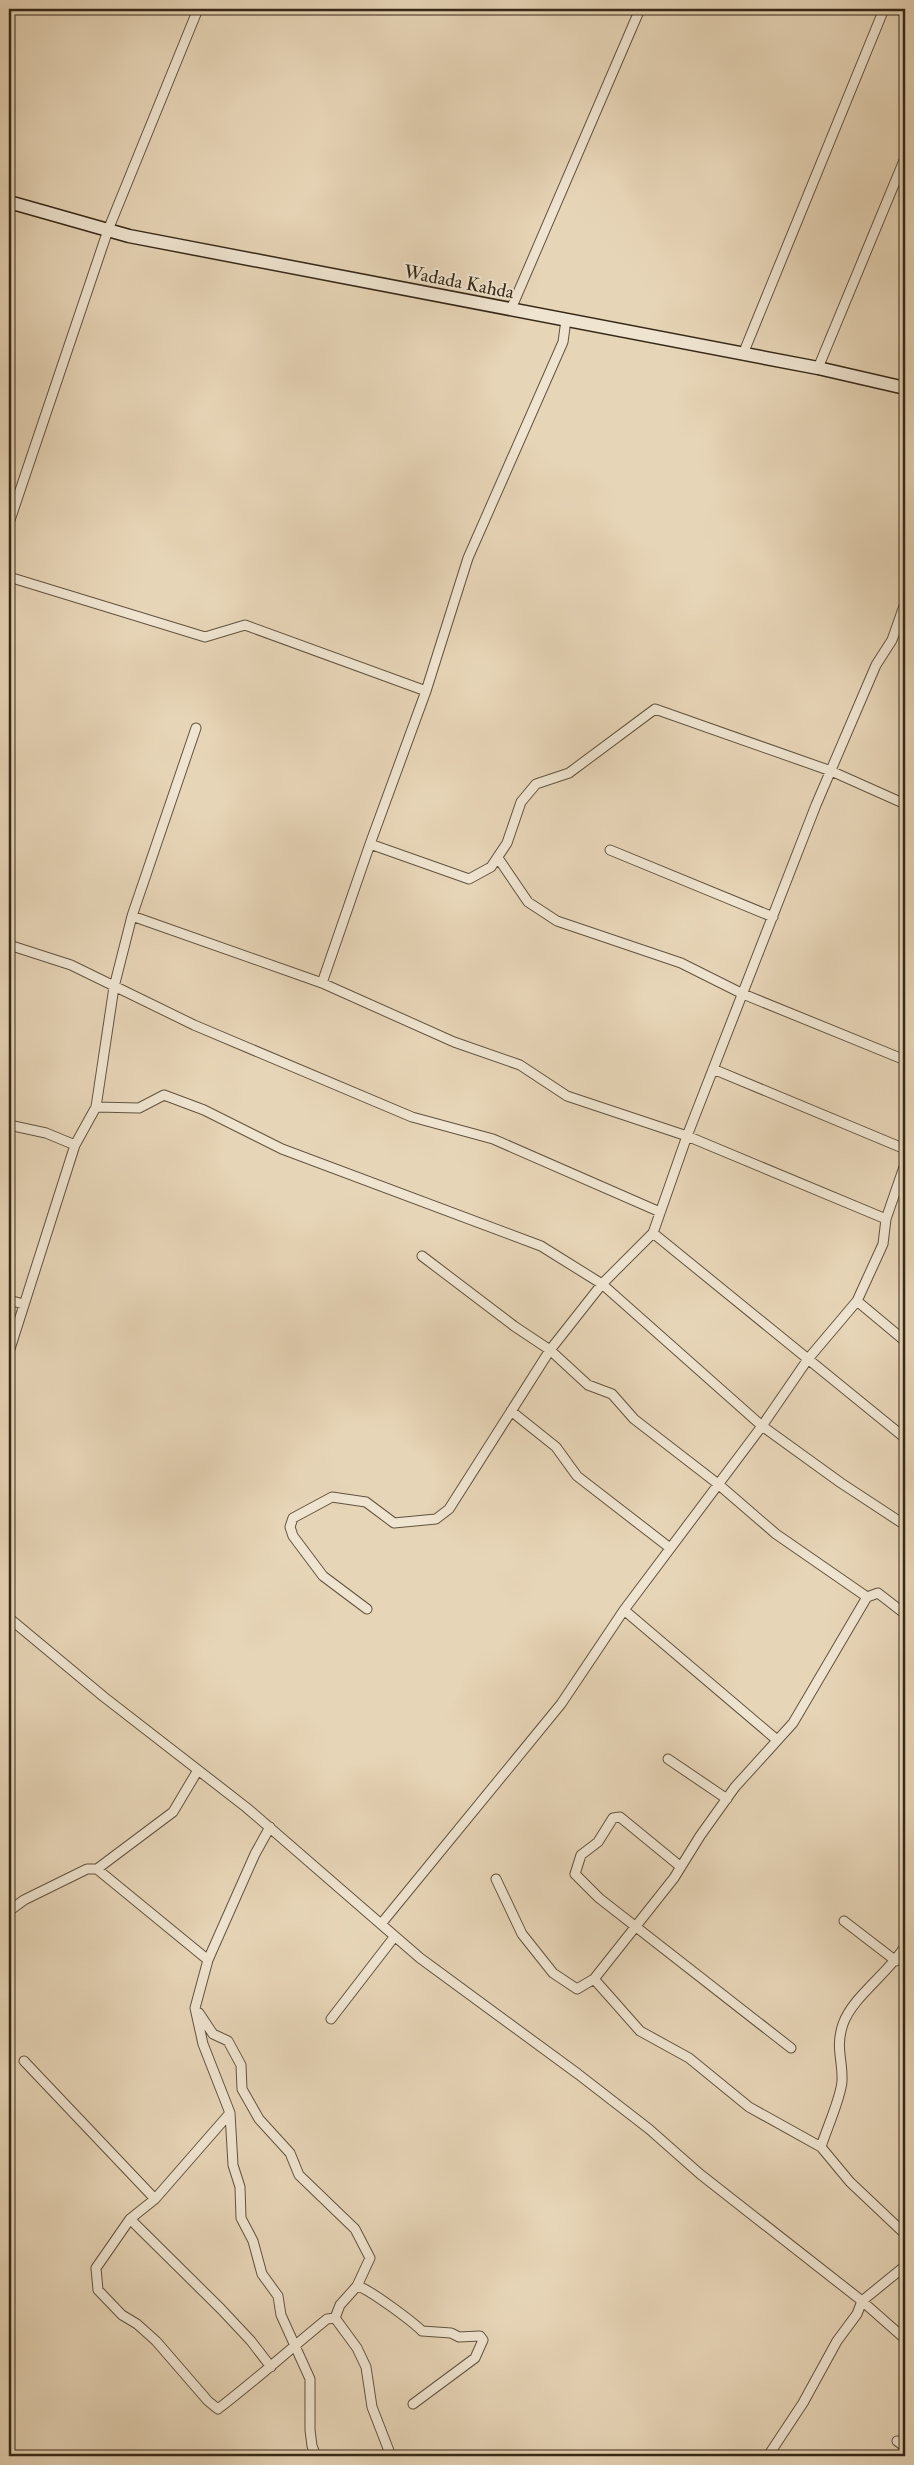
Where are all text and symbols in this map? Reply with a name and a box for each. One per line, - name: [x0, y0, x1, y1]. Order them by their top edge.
- street label: Wadada Kahda: [401, 259, 516, 304]

